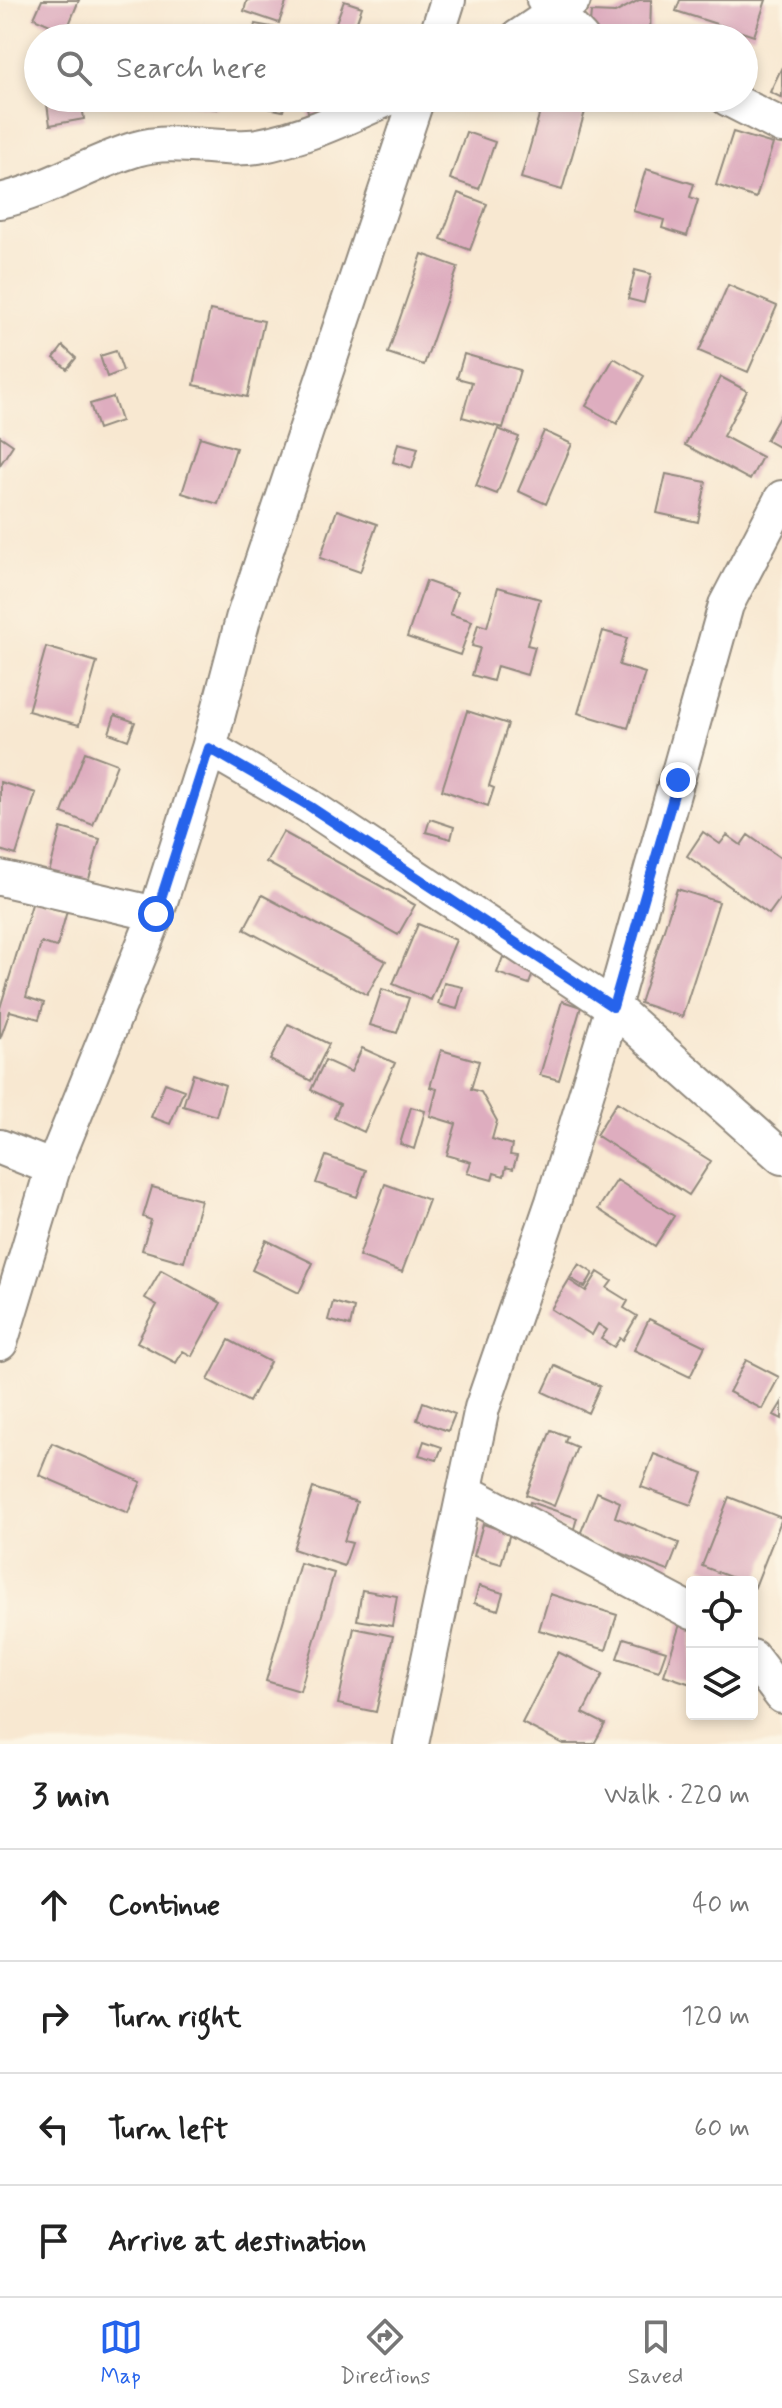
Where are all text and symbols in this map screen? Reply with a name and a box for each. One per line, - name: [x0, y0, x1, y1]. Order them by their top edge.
- search box: [24, 24, 758, 112]
- icon: search: [52, 46, 96, 90]
- text: Search here: [116, 49, 267, 88]
- route end: [660, 762, 696, 798]
- route start: [138, 896, 174, 932]
- map controls: [686, 1576, 758, 1720]
- button: locate: [686, 1576, 758, 1648]
- button: layers: [686, 1648, 758, 1720]
- text: 3 min: [32, 1774, 110, 1819]
- text: Walk · 220 m: [604, 1779, 750, 1813]
- icon: ahead: [32, 1883, 76, 1927]
- text: Continue: [108, 1886, 220, 1925]
- text: 40 m: [692, 1888, 750, 1922]
- icon: right: [32, 1995, 76, 2039]
- text: Turn right: [108, 1998, 241, 2037]
- text: 120 m: [681, 2000, 750, 2034]
- icon: left: [32, 2107, 76, 2151]
- text: Turn left: [108, 2110, 228, 2149]
- text: 60 m: [694, 2112, 750, 2146]
- icon: arrive: [32, 2219, 76, 2263]
- text: Arrive at destination: [108, 2222, 366, 2261]
- tab: Map: [99, 2315, 143, 2391]
- tab: Directions: [340, 2315, 430, 2391]
- tab: Saved: [628, 2315, 683, 2391]

